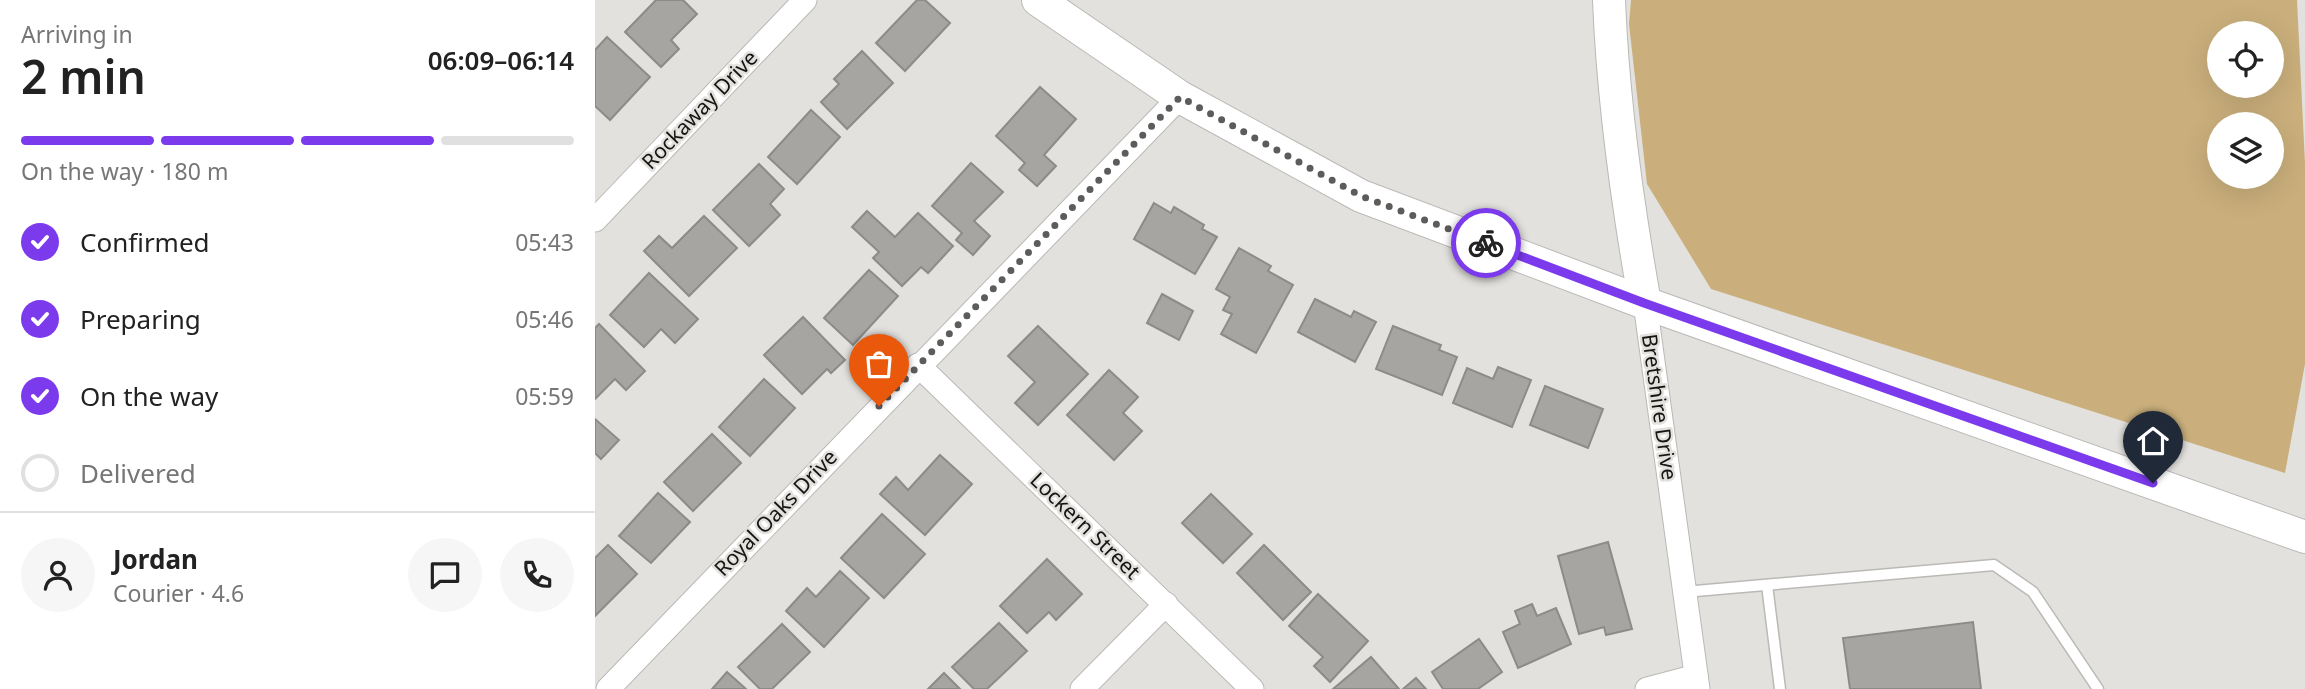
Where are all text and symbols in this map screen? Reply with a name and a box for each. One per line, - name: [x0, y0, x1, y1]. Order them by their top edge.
- text: Arriving in: [21, 18, 133, 50]
- map controls: [2207, 21, 2284, 189]
- button: locate: [2207, 21, 2284, 98]
- text: 06:09–06:14: [428, 42, 574, 78]
- street label: Rockaway Drive: [635, 44, 763, 175]
- text: 2 min: [21, 45, 146, 107]
- button: layers: [2207, 112, 2284, 189]
- text: On the way · 180 m: [21, 155, 228, 187]
- courier: [1451, 208, 1521, 278]
- icon: check: [21, 223, 59, 261]
- text: Confirmed: [80, 224, 210, 260]
- icon: bike: [1467, 224, 1505, 262]
- text: 05:43: [515, 226, 574, 258]
- icon: check: [21, 300, 59, 338]
- text: Preparing: [80, 301, 201, 337]
- text: 05:46: [515, 303, 574, 335]
- street label: Bretshire Drive: [1636, 332, 1684, 482]
- pin: [849, 334, 909, 406]
- icon: bag: [860, 345, 898, 383]
- icon: check: [21, 377, 59, 415]
- text: On the way: [80, 378, 218, 414]
- text: 05:59: [515, 380, 574, 412]
- pin: [2123, 411, 2183, 483]
- icon: home: [2134, 422, 2172, 460]
- street label: Royal Oaks Drive: [708, 443, 843, 582]
- text: Delivered: [80, 455, 196, 491]
- street label: Lockern Street: [1025, 466, 1147, 585]
- button: person: [21, 538, 95, 612]
- button: chat: [408, 538, 482, 612]
- button: phone: [500, 538, 574, 612]
- text: Jordan: [113, 541, 198, 577]
- text: Courier · 4.6: [113, 577, 244, 609]

